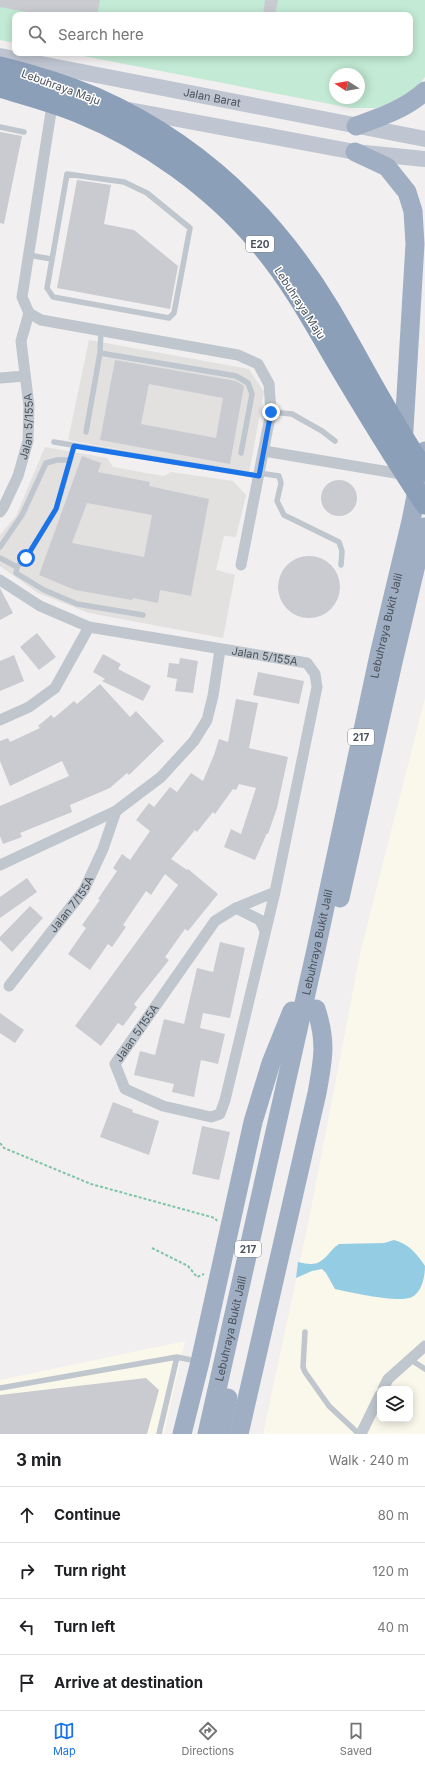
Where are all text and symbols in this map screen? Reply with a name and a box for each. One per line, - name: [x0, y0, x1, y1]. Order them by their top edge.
- search box: [12, 12, 413, 56]
- icon: search: [26, 23, 48, 45]
- text: Search here: [58, 25, 144, 44]
- street label: Lebuhraya Maju: [20, 66, 102, 108]
- north arrow: [329, 68, 365, 104]
- street label: Jalan Barat: [182, 85, 242, 110]
- road number: E20: [246, 236, 274, 252]
- street label: Lebuhraya Maju: [271, 264, 329, 342]
- street label: Jalan 5/155A: [16, 392, 36, 461]
- route end: [262, 403, 280, 421]
- route start: [17, 549, 35, 567]
- street label: Lebuhraya Bukit Jalil: [367, 572, 405, 680]
- street label: Jalan 5/155A: [230, 644, 299, 668]
- road number: 217: [348, 729, 374, 745]
- street label: Jalan 7/155A: [46, 874, 97, 935]
- street label: Lebuhraya Bukit Jalil: [299, 888, 336, 996]
- street label: Jalan 5/155A: [112, 1001, 162, 1064]
- road number: 217: [235, 1241, 261, 1257]
- street label: Lebuhraya Bukit Jalil: [212, 1275, 249, 1383]
- map controls: [377, 1386, 413, 1422]
- button: layers: [377, 1386, 413, 1422]
- text: 3 min: [16, 1450, 62, 1470]
- text: Walk · 240 m: [329, 1452, 409, 1468]
- icon: ahead: [16, 1504, 38, 1526]
- text: Continue: [54, 1505, 121, 1524]
- text: 80 m: [378, 1507, 409, 1523]
- icon: right: [16, 1560, 38, 1582]
- text: Turn right: [54, 1561, 126, 1580]
- text: 120 m: [373, 1563, 409, 1579]
- icon: left: [16, 1616, 38, 1638]
- text: Turn left: [54, 1617, 115, 1636]
- text: 40 m: [377, 1619, 409, 1635]
- icon: arrive: [16, 1672, 38, 1694]
- text: Arrive at destination: [54, 1673, 203, 1692]
- tab: Map: [53, 1720, 76, 1758]
- tab: Directions: [182, 1720, 234, 1758]
- tab: Saved: [340, 1720, 372, 1758]

